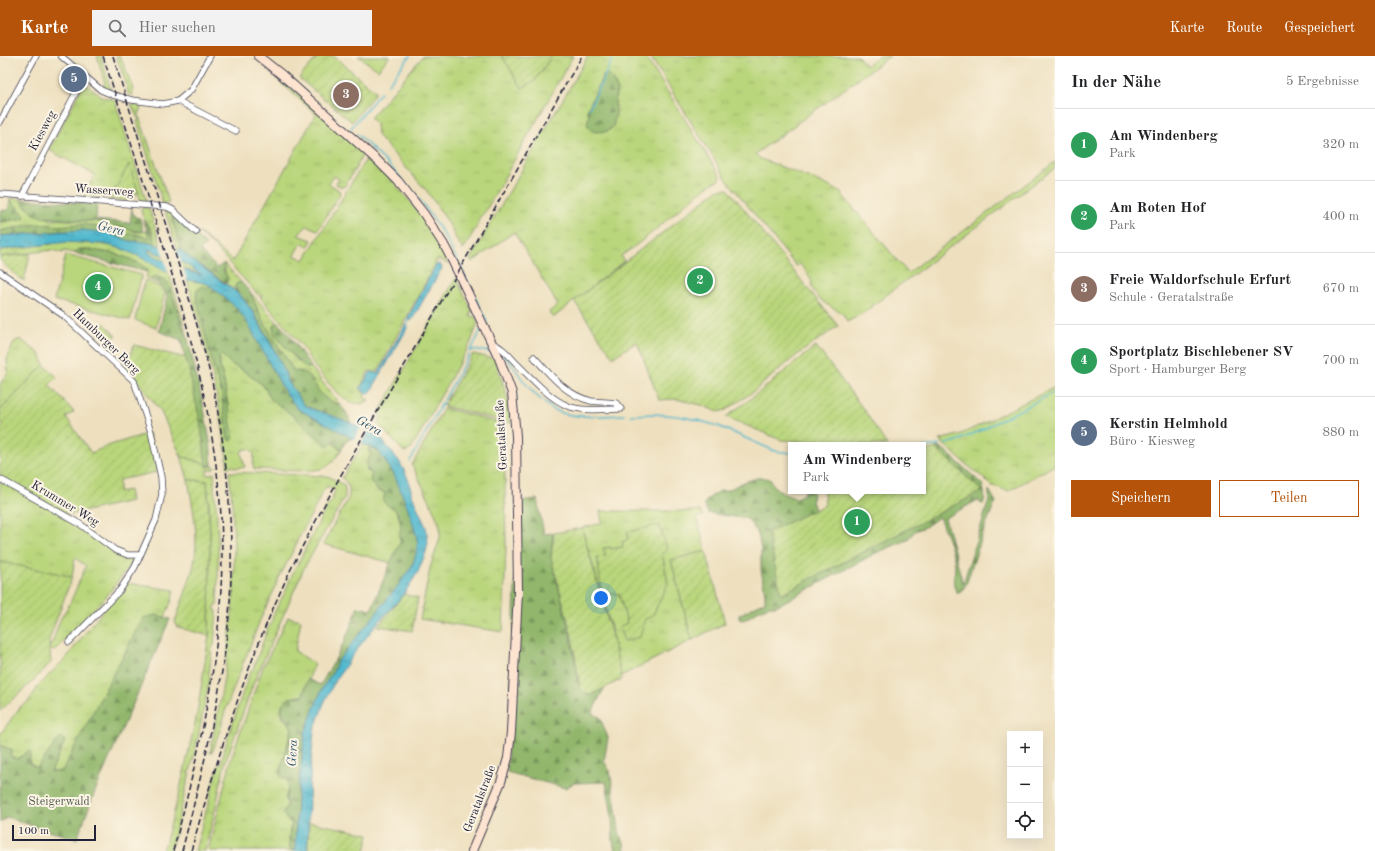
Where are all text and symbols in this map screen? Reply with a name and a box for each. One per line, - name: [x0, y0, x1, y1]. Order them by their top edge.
- search box: [92, 10, 372, 46]
- icon: search: [106, 17, 128, 39]
- text: Karte: [20, 19, 68, 38]
- text: Hier suchen: [138, 21, 216, 36]
- text: Karte: [1170, 21, 1204, 35]
- text: Route: [1226, 21, 1262, 35]
- text: Gespeichert: [1284, 21, 1355, 35]
- pin: 5: [61, 64, 87, 94]
- text: In der Nähe: [1071, 74, 1161, 91]
- text: 5 Ergebnisse: [1286, 75, 1359, 88]
- pin: 3: [333, 80, 359, 110]
- street label: Kiesweg: [27, 108, 59, 153]
- text: Am Windenberg: [1109, 129, 1218, 144]
- text: 1: [1080, 138, 1088, 151]
- text: 320 m: [1322, 138, 1359, 151]
- text: Park: [1109, 147, 1136, 160]
- street label: Wasserweg: [74, 183, 135, 199]
- text: Am Roten Hof: [1109, 201, 1205, 216]
- text: 2: [1080, 210, 1088, 223]
- text: 400 m: [1322, 210, 1359, 223]
- text: Park: [1109, 219, 1136, 232]
- water label: Gera: [96, 220, 126, 238]
- pin: 2: [687, 266, 713, 296]
- pin: 4: [85, 272, 111, 302]
- text: Freie Waldorfschule Erfurt: [1109, 273, 1291, 288]
- text: 3: [1080, 282, 1088, 295]
- text: 670 m: [1322, 282, 1359, 295]
- text: Schule · Geratalstraße: [1109, 291, 1234, 304]
- street label: Hamburger Berg: [70, 307, 142, 377]
- text: Sportplatz Bischlebener SV: [1109, 345, 1294, 360]
- text: 4: [1080, 354, 1088, 367]
- text: 700 m: [1322, 354, 1359, 367]
- text: Sport · Hamburger Berg: [1109, 363, 1246, 376]
- street label: Geratalstraße: [494, 399, 510, 471]
- water label: Gera: [354, 413, 384, 439]
- text: Kerstin Helmhold: [1109, 417, 1228, 432]
- text: 5: [1080, 426, 1088, 439]
- text: 880 m: [1322, 426, 1359, 439]
- text: Büro · Kiesweg: [1109, 435, 1195, 448]
- popup: [788, 442, 926, 494]
- text: Am Windenberg: [803, 453, 911, 468]
- text: Park: [803, 471, 829, 484]
- street label: Krummer Weg: [29, 479, 102, 529]
- button: Speichern: [1071, 480, 1211, 517]
- button: Teilen: [1219, 480, 1359, 517]
- pin: 1: [844, 507, 870, 537]
- your location: [591, 588, 611, 608]
- map controls: [1007, 731, 1043, 839]
- button: +: [1007, 731, 1043, 767]
- water label: Gera: [286, 739, 300, 767]
- street label: Geratalstraße: [462, 764, 498, 834]
- button: −: [1007, 767, 1043, 803]
- park label: Steigerwald: [28, 796, 90, 808]
- button: locate: [1007, 803, 1043, 839]
- scale bar: [12, 823, 96, 842]
- text: 100 m: [18, 826, 49, 837]

